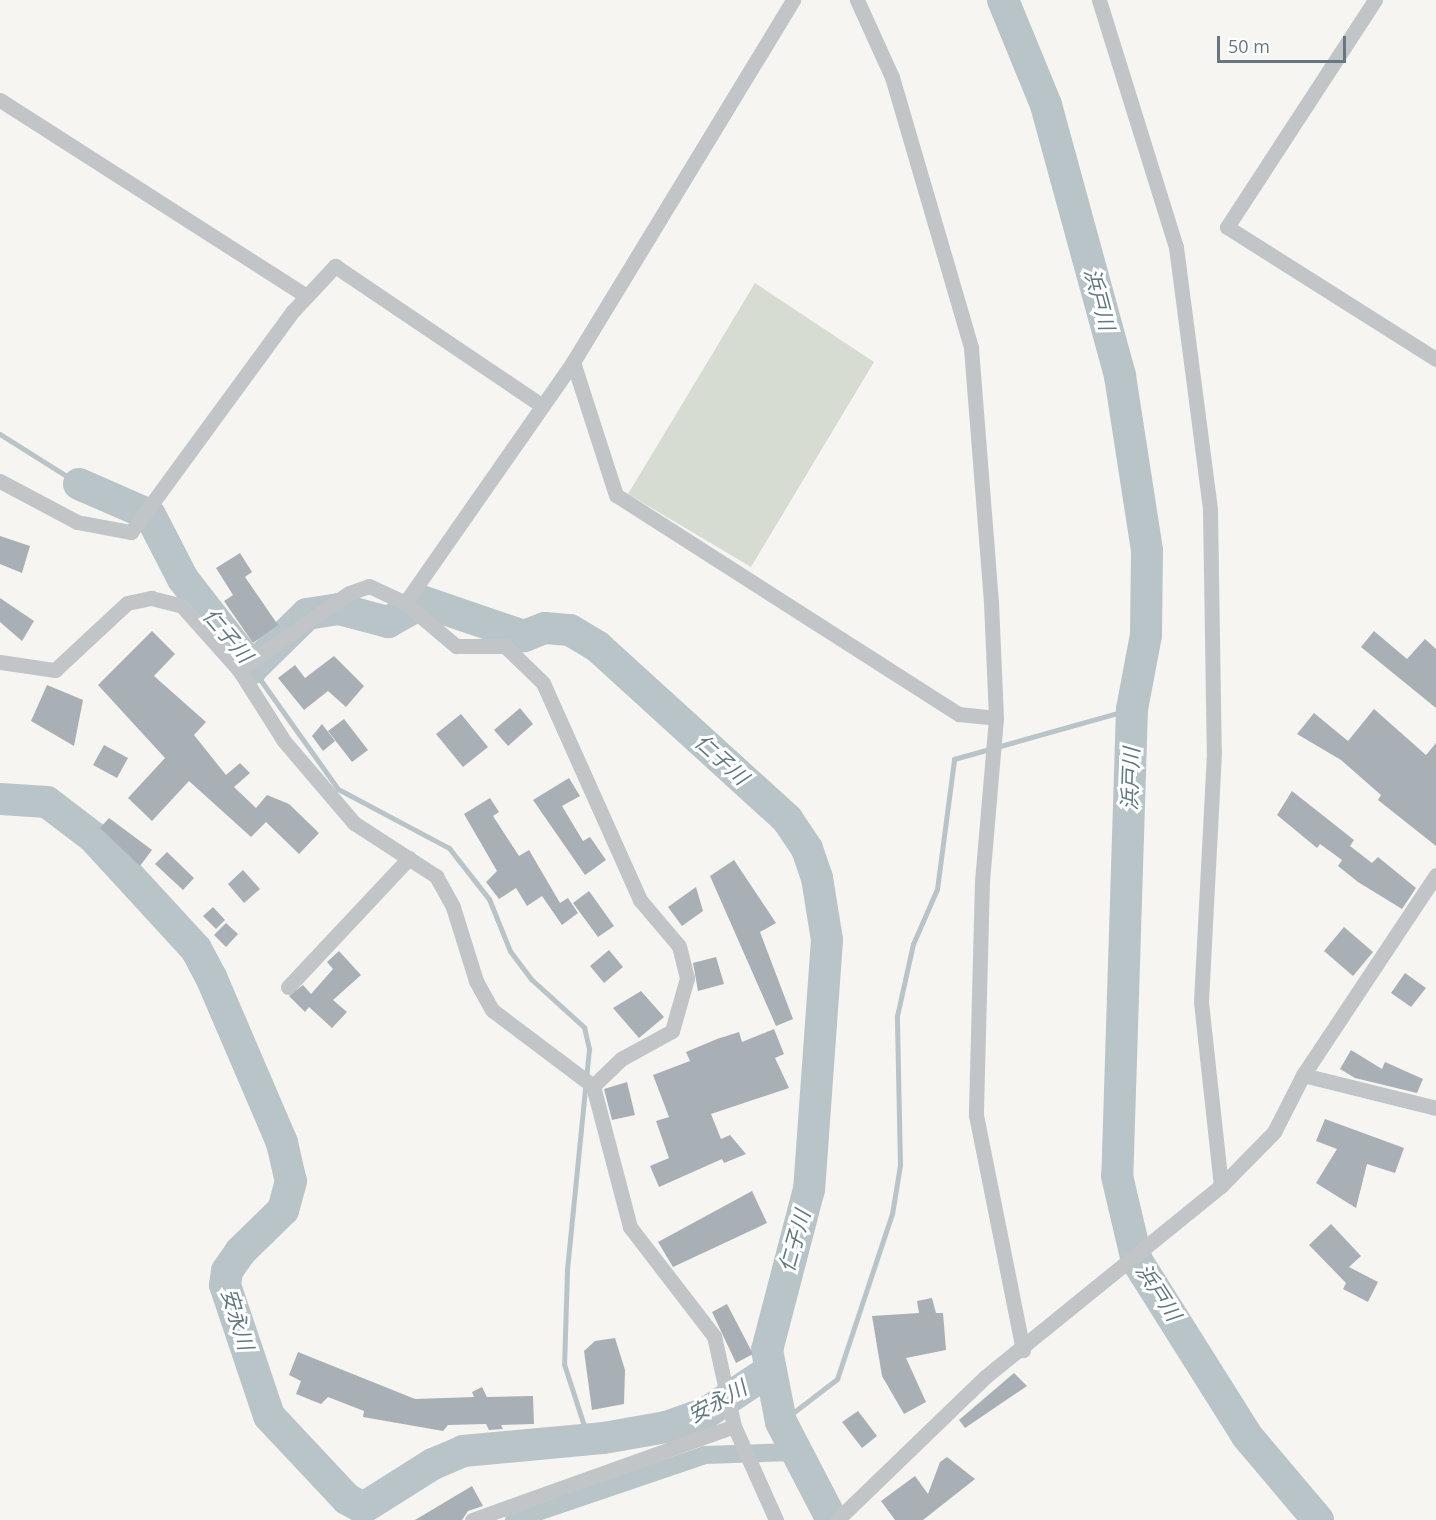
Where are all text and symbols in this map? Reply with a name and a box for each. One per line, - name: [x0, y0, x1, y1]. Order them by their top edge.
- scale bar: [1220, 24, 1349, 62]
- text: 50 m: [1228, 34, 1270, 58]
- water label: 浜戸川: [1080, 265, 1120, 333]
- water label: 仁子川: [198, 603, 258, 667]
- water label: 仁子川: [690, 729, 754, 789]
- water label: 浜戸川: [1116, 747, 1144, 811]
- water label: 仁子川: [773, 1207, 815, 1275]
- water label: 浜戸川: [1131, 1259, 1187, 1325]
- water label: 安永川: [217, 1285, 259, 1353]
- water label: 安永川: [683, 1375, 751, 1427]

